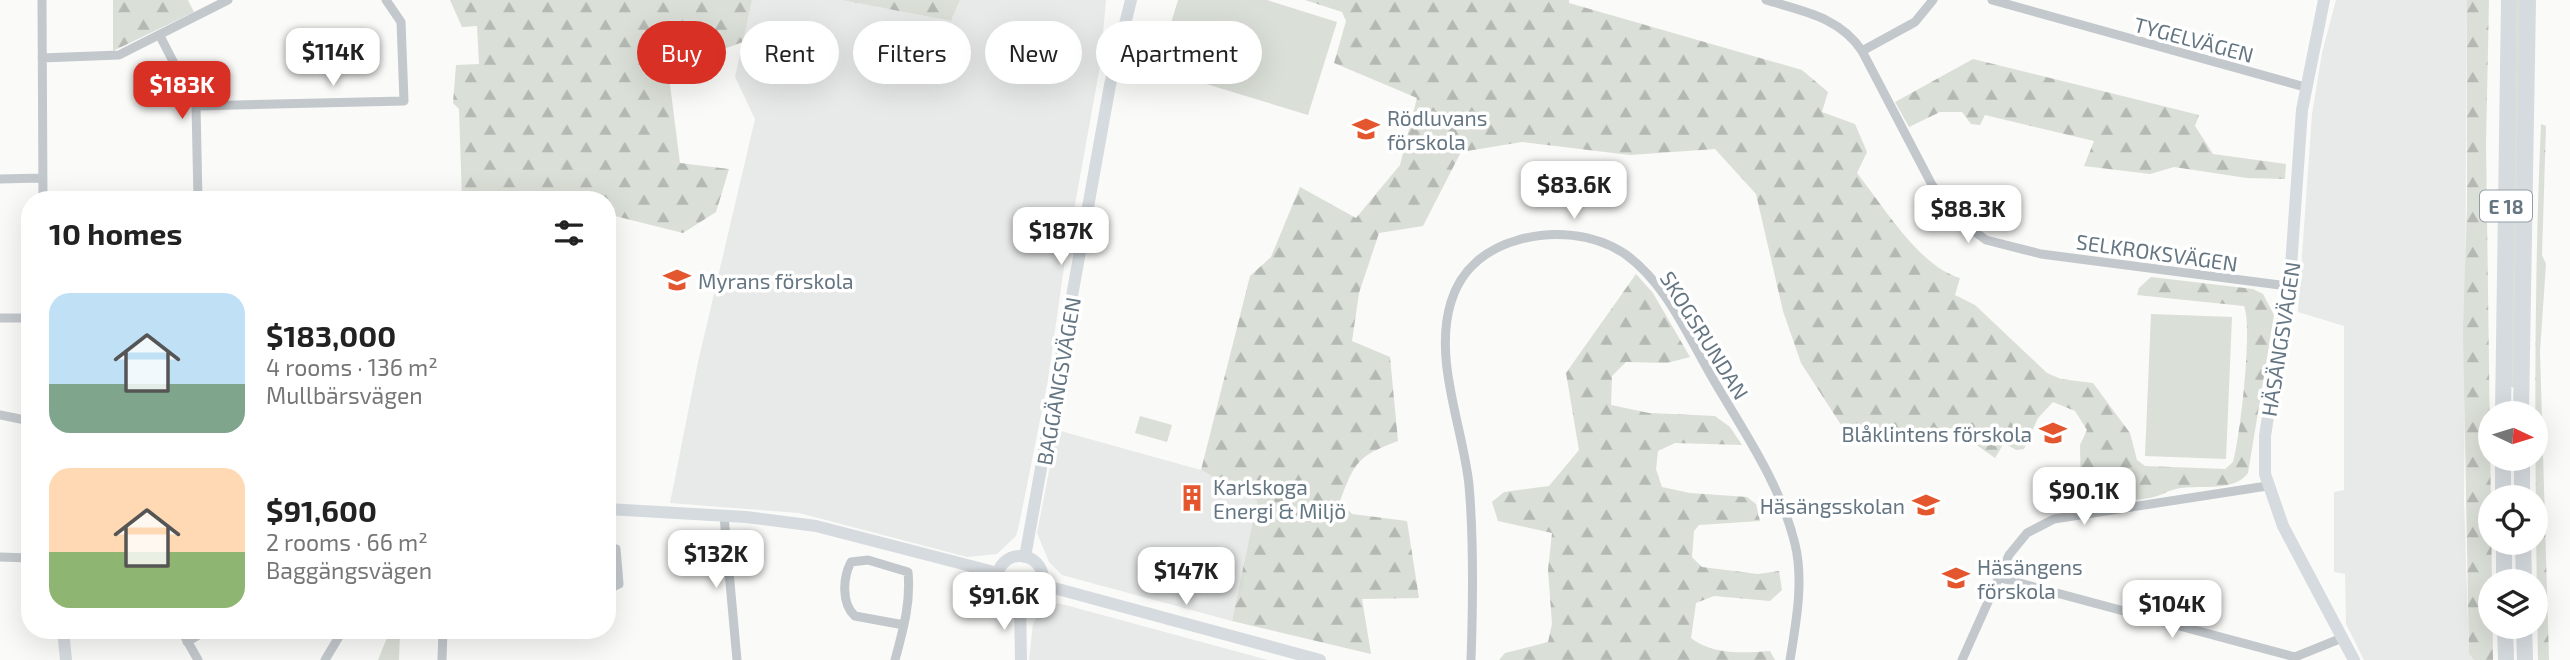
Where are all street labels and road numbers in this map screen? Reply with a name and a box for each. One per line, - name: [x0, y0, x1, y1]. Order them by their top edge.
- street label: TYGELVÄGEN: [2132, 11, 2256, 67]
- road number: E 18: [2480, 190, 2532, 222]
- street label: SELKROKSVÄGEN: [2075, 228, 2239, 276]
- street label: HÄSÄNGSVÄGEN: [2255, 260, 2305, 418]
- street label: SKOGSRUNDAN: [1656, 266, 1754, 404]
- street label: BAGGÄNGSVÄGEN: [1031, 295, 1085, 467]

